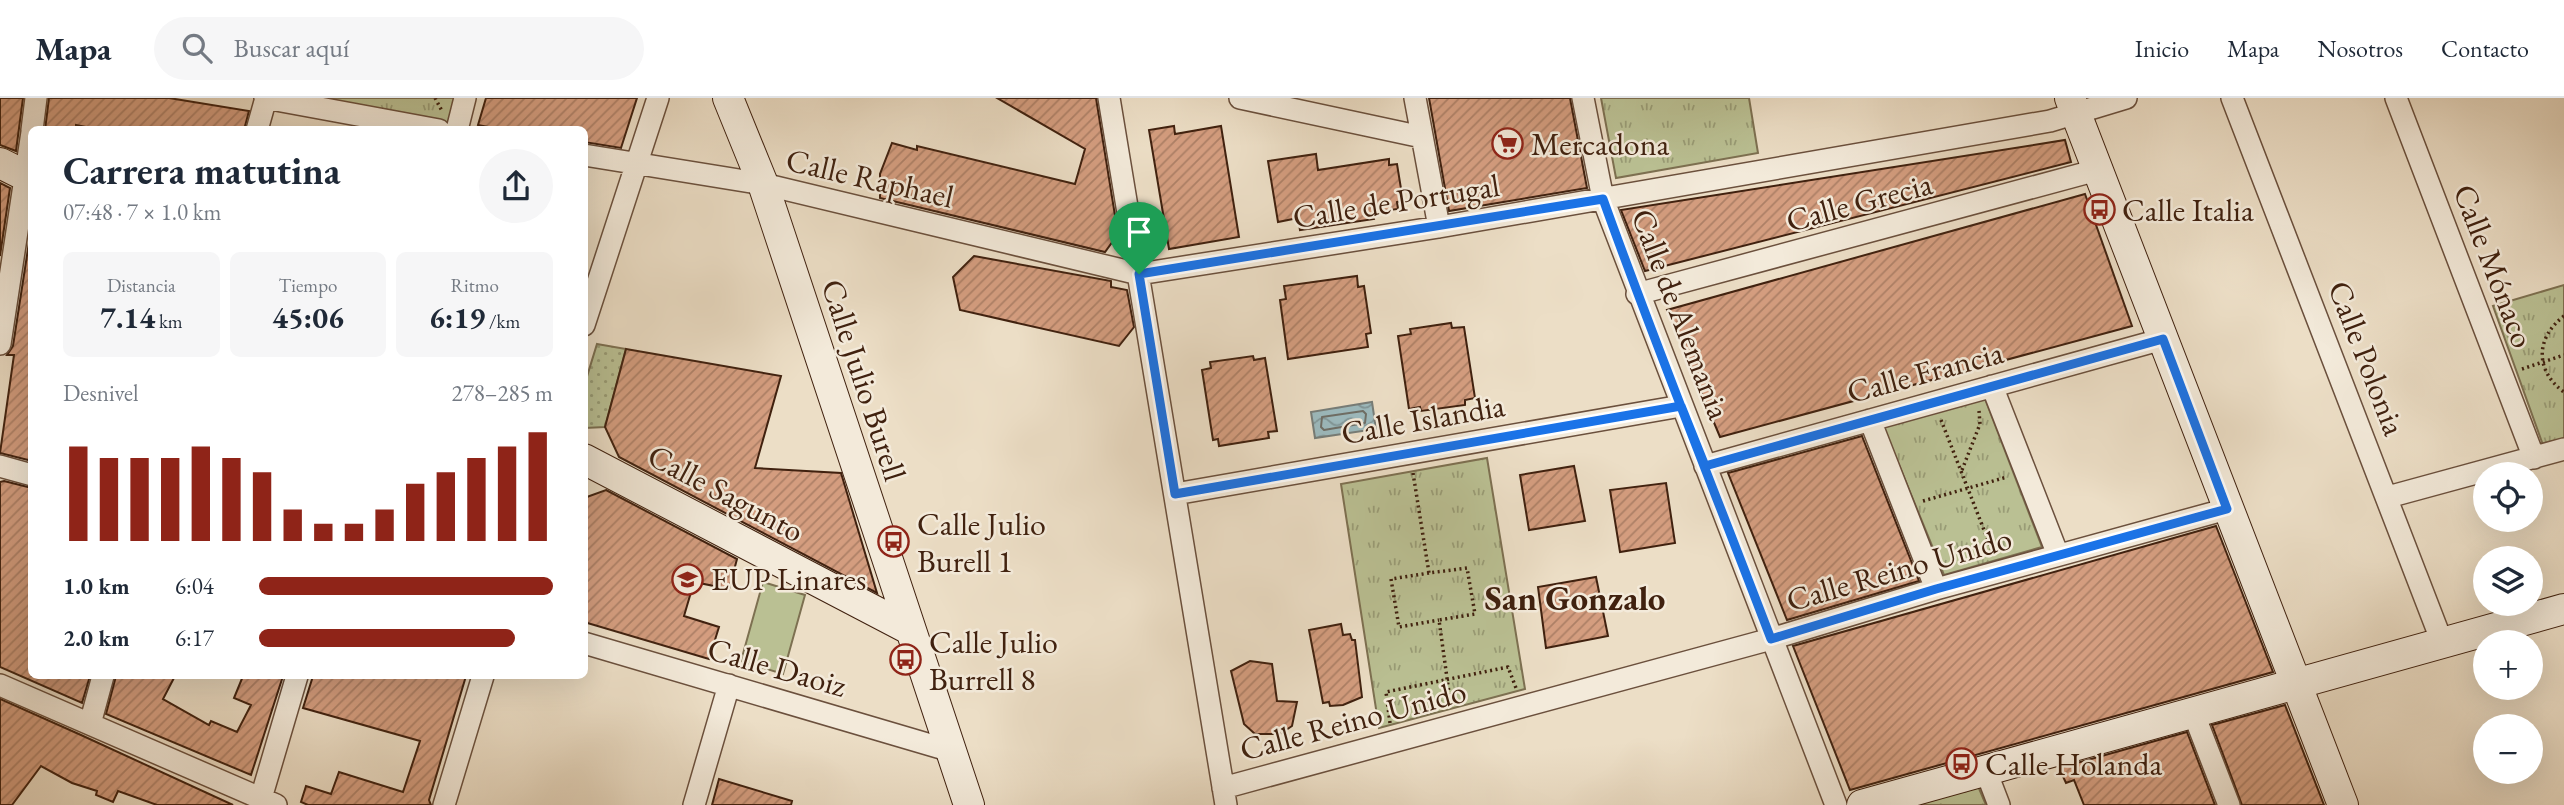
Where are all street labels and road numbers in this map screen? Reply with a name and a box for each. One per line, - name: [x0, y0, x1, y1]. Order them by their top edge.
- street label: Calle Raphael: [782, 138, 958, 218]
- street label: Calle Grecia: [1781, 162, 1937, 242]
- street label: Calle de Portugal: [1290, 164, 1503, 238]
- street label: Calle Mónaco: [2444, 178, 2544, 354]
- street label: Calle de Alemania: [1622, 203, 1741, 425]
- street label: Calle Julio Burell: [812, 274, 916, 486]
- street label: Calle Polonia: [2318, 275, 2416, 441]
- street label: Calle Francia: [1842, 331, 2008, 413]
- street label: Calle Islandia: [1338, 384, 1508, 454]
- street label: Calle Sagunto: [641, 434, 811, 552]
- street label: Calle Reino Unido: [1782, 517, 2016, 621]
- street label: Calle Daoiz: [703, 627, 851, 707]
- street label: Calle Reino Unido: [1235, 670, 1471, 770]

